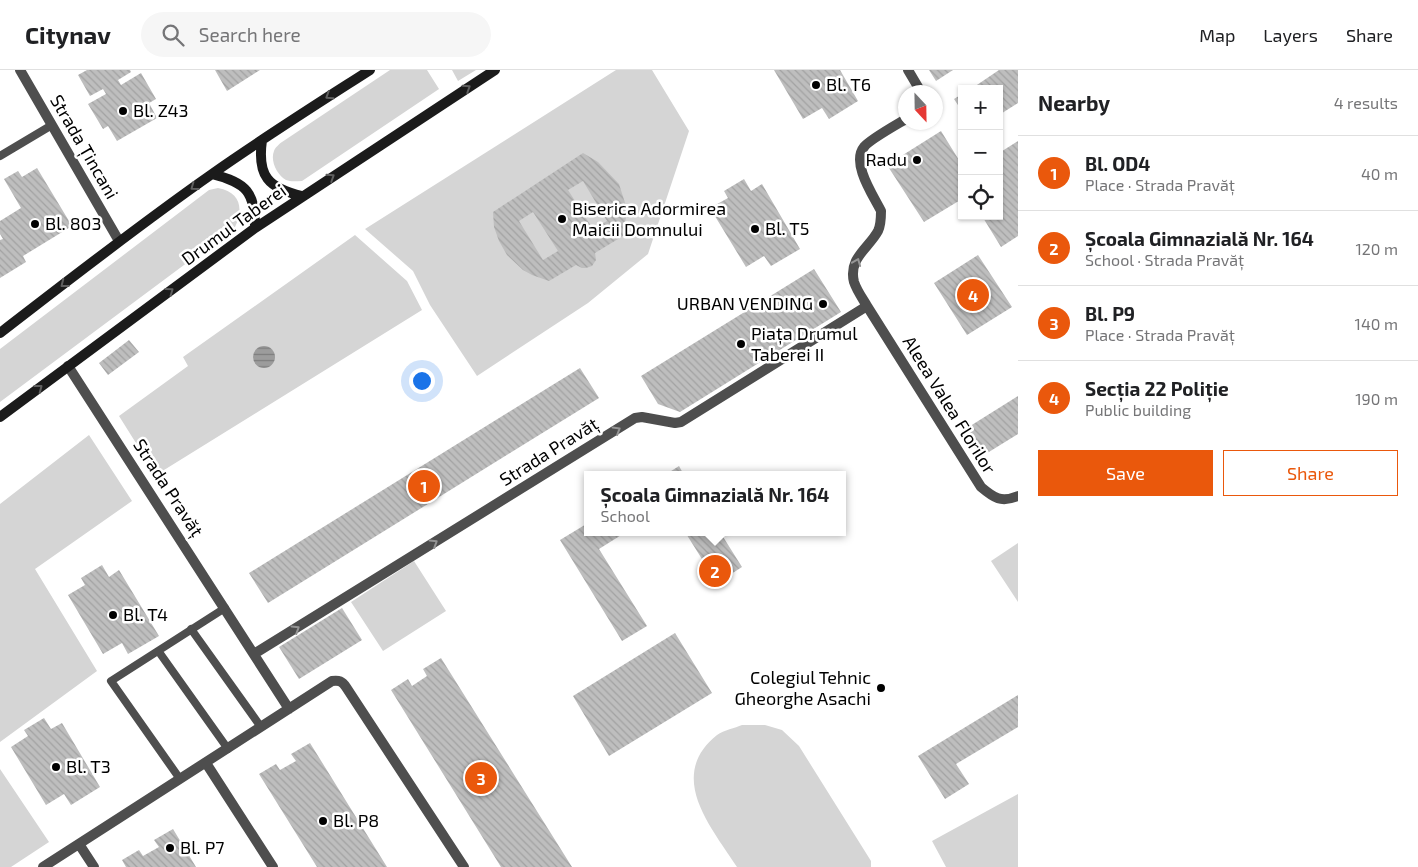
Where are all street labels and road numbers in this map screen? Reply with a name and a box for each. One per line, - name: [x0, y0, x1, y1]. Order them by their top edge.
- street label: Strada Țincani: [45, 90, 124, 203]
- street label: Drumul Taberei: [177, 179, 290, 269]
- street label: Aleea Valea Florilor: [899, 332, 1001, 477]
- street label: Strada Pravăț: [495, 412, 602, 491]
- street label: Strada Pravăț: [128, 434, 209, 541]

